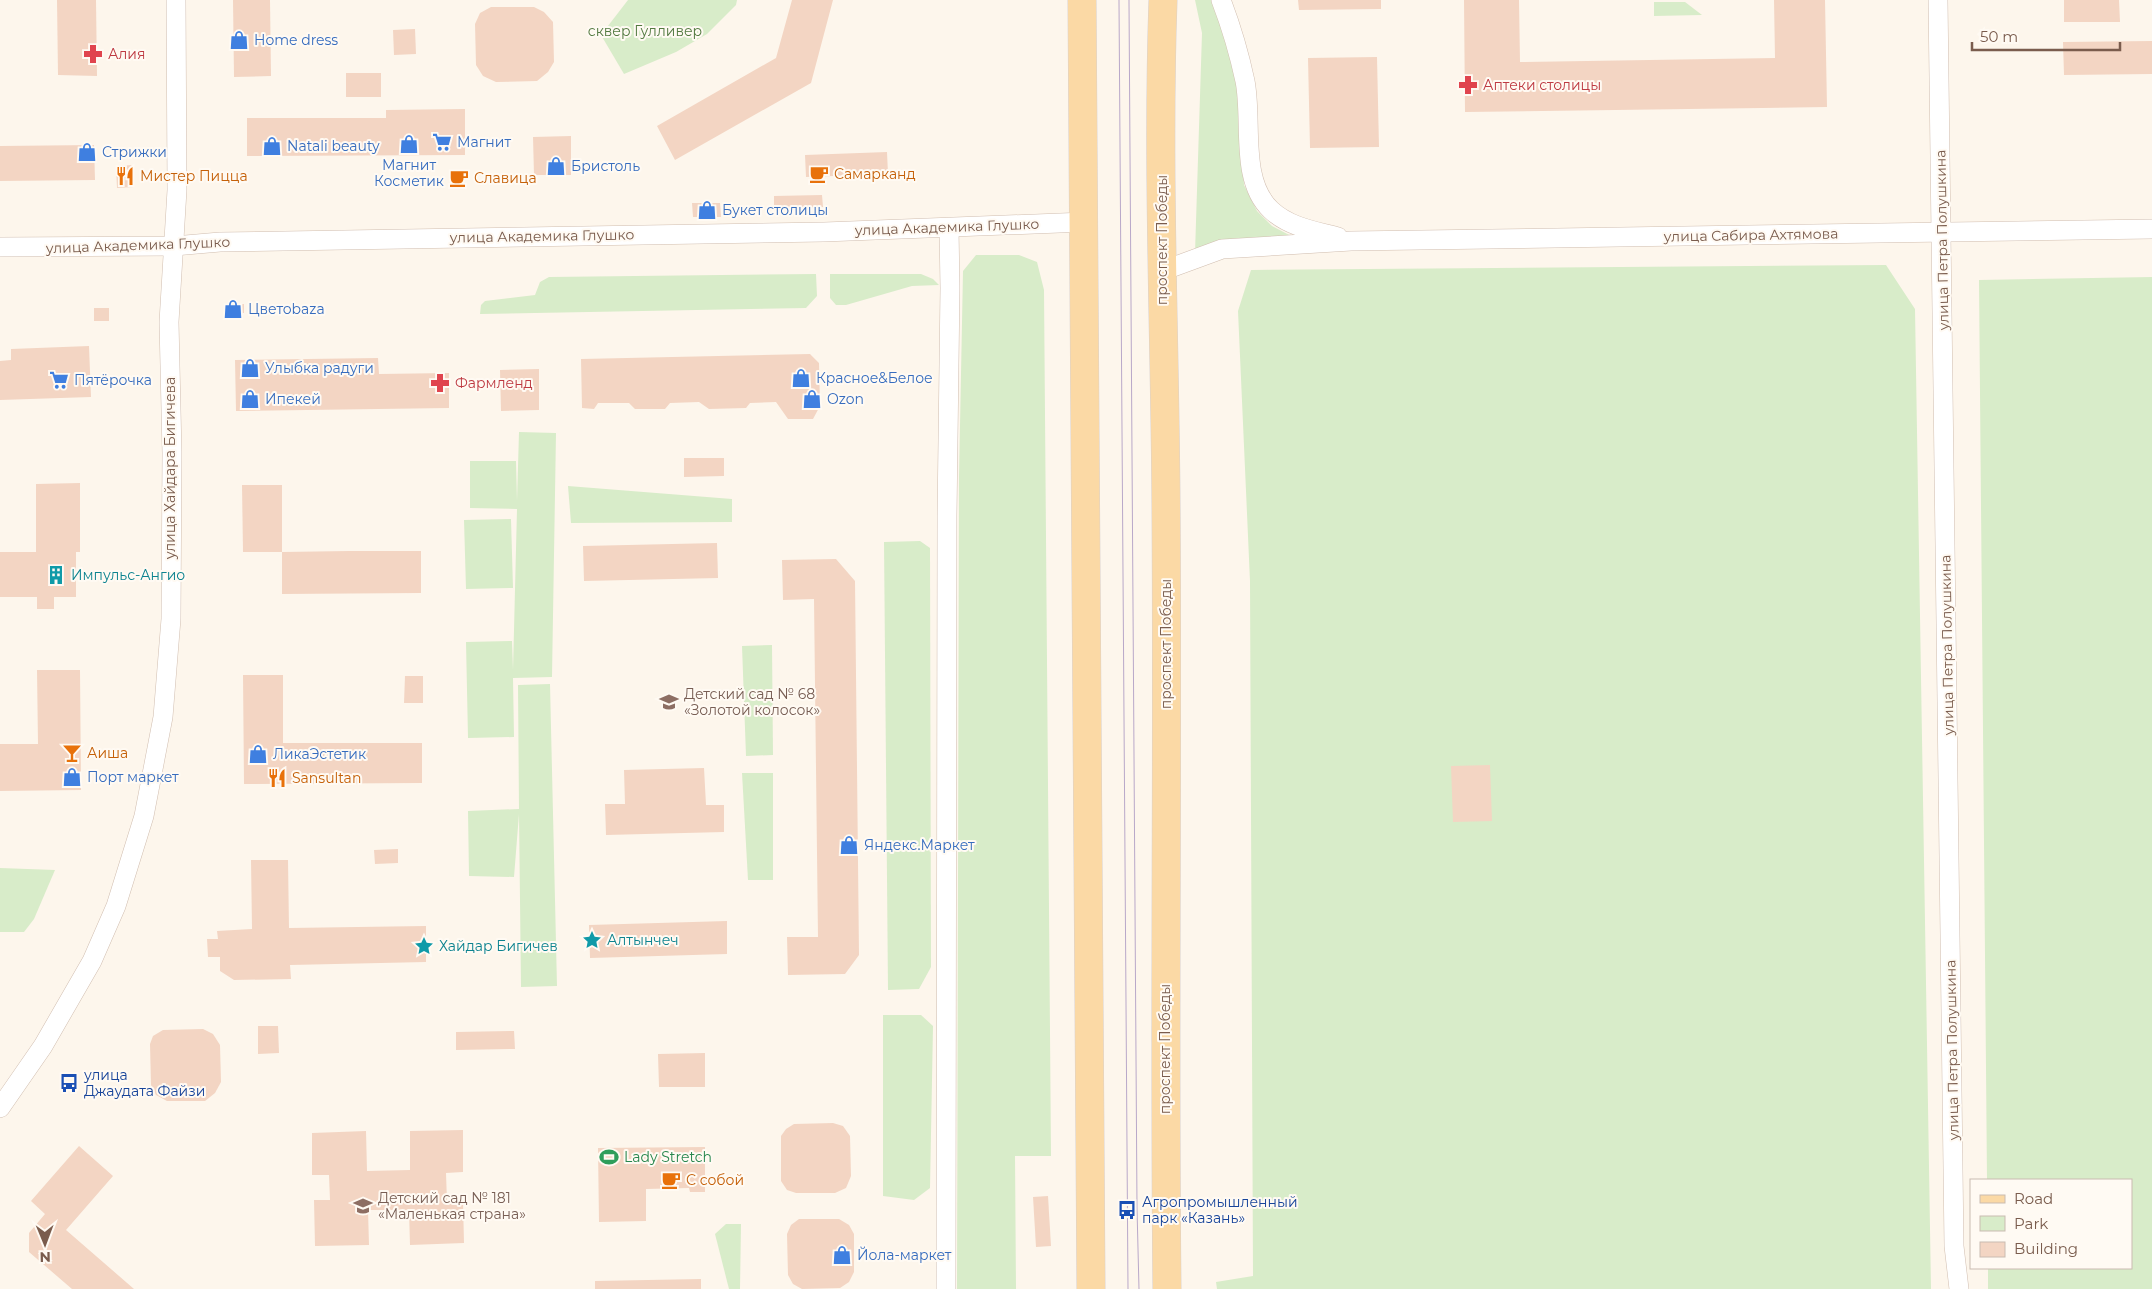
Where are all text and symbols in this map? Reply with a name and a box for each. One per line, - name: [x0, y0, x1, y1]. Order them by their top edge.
- scale bar: [1972, 20, 2120, 52]
- park label: сквер Гулливер: [588, 22, 702, 40]
- text: 50 m: [1980, 27, 2018, 46]
- shop icon: Home dress: [228, 29, 250, 51]
- place label: Home dress: [254, 31, 338, 49]
- pharmacy icon: Алия: [82, 43, 104, 65]
- place label: Алия: [108, 45, 145, 63]
- pharmacy icon: Аптеки столицы: [1457, 74, 1479, 96]
- place label: Аптеки столицы: [1483, 76, 1601, 94]
- supermarket icon: Магнит: [431, 131, 453, 153]
- shop icon: Магнит Косметик: [398, 133, 420, 155]
- place label: Магнит: [457, 133, 511, 151]
- shop icon: Natali beauty: [261, 135, 283, 157]
- place label: Natali beauty: [287, 137, 380, 155]
- shop icon: Стрижки: [76, 141, 98, 163]
- place label: Стрижки: [102, 143, 167, 161]
- street label: улица Петра Полушкина: [1931, 149, 1953, 332]
- shop icon: Бристоль: [545, 155, 567, 177]
- place label: Магнит Косметик: [374, 156, 444, 190]
- place label: Бристоль: [571, 157, 640, 175]
- cafe icon: Самарканд: [808, 163, 830, 185]
- restaurant icon: Мистер Пицца: [114, 165, 136, 187]
- place label: Самарканд: [834, 165, 916, 183]
- place label: Мистер Пицца: [140, 167, 248, 185]
- cafe icon: Славица: [448, 167, 470, 189]
- place label: Славица: [474, 169, 537, 187]
- street label: проспект Победы: [1153, 175, 1171, 305]
- shop icon: Букет столицы: [696, 199, 718, 221]
- place label: Букет столицы: [722, 201, 828, 219]
- street label: улица Академика Глушко: [853, 215, 1040, 239]
- street label: улица Сабира Ахтямова: [1663, 224, 1838, 246]
- street label: улица Академика Глушко: [449, 225, 634, 247]
- street label: улица Академика Глушко: [44, 233, 231, 257]
- shop icon: Цветоbaza: [222, 298, 244, 320]
- place label: Цветоbaza: [248, 300, 325, 318]
- shop icon: Улыбка радуги: [239, 357, 261, 379]
- place label: Улыбка радуги: [265, 359, 374, 377]
- shop icon: Красное&Белое: [790, 367, 812, 389]
- supermarket icon: Пятёрочка: [48, 369, 70, 391]
- place label: Красное&Белое: [816, 369, 933, 387]
- place label: Пятёрочка: [74, 371, 152, 389]
- pharmacy icon: Фармленд: [429, 372, 451, 394]
- place label: Фармленд: [455, 374, 533, 392]
- street label: улица Хайдара Бигичева: [161, 377, 179, 560]
- shop icon: Ипекей: [239, 388, 261, 410]
- shop icon: Ozon: [801, 388, 823, 410]
- place label: Ипекей: [265, 390, 321, 408]
- place label: Ozon: [827, 390, 864, 408]
- street label: улица Петра Полушкина: [1936, 554, 1958, 737]
- building icon: Импульс-Ангио: [45, 564, 67, 586]
- place label: Импульс-Ангио: [71, 566, 185, 584]
- street label: проспект Победы: [1157, 579, 1175, 709]
- place label: Детский сад № 68 «Золотой колосок»: [684, 685, 820, 719]
- school or university icon: Детский сад № 68 «Золотой колосок»: [658, 691, 680, 713]
- bar icon: Аиша: [61, 742, 83, 764]
- shop icon: ЛикаЭстетик: [247, 743, 269, 765]
- place label: Аиша: [87, 744, 128, 762]
- place label: ЛикаЭстетик: [273, 745, 366, 763]
- shop icon: Порт маркет: [61, 766, 83, 788]
- restaurant icon: Sansultan: [266, 767, 288, 789]
- place label: Порт маркет: [87, 768, 179, 786]
- place label: Sansultan: [292, 769, 361, 787]
- shop icon: Яндекс.Маркет: [838, 834, 860, 856]
- place label: Яндекс.Маркет: [864, 836, 975, 854]
- place icon: Алтынчеч: [581, 929, 603, 951]
- place label: Алтынчеч: [607, 931, 679, 949]
- place icon: Хайдар Бигичев: [413, 935, 435, 957]
- place label: Хайдар Бигичев: [439, 937, 558, 955]
- street label: улица Петра Полушкина: [1941, 959, 1963, 1142]
- street label: проспект Победы: [1156, 984, 1174, 1114]
- place label: улица Джаудата Файзи: [83, 1066, 205, 1100]
- bus stop icon: улица Джаудата Файзи: [58, 1072, 80, 1094]
- sports icon: Lady Stretch: [598, 1146, 620, 1168]
- place label: Lady Stretch: [624, 1148, 712, 1166]
- cafe icon: С собой: [660, 1169, 682, 1191]
- place label: С собой: [686, 1171, 744, 1189]
- legend: [1970, 1179, 2132, 1269]
- place label: Детский сад № 181 «Маленькая страна»: [378, 1189, 526, 1223]
- text: Road: [2014, 1189, 2053, 1208]
- place label: Агропромышленный парк «Казань»: [1142, 1193, 1298, 1227]
- school or university icon: Детский сад № 181 «Маленькая страна»: [352, 1195, 374, 1217]
- bus stop icon: Агропромышленный парк «Казань»: [1116, 1199, 1138, 1221]
- text: Park: [2014, 1214, 2048, 1233]
- north arrow: [20, 1219, 70, 1269]
- text: Building: [2014, 1239, 2078, 1258]
- shop icon: Йола-маркет: [831, 1244, 853, 1266]
- place label: Йола-маркет: [857, 1246, 952, 1264]
- text: N: [39, 1248, 51, 1266]

